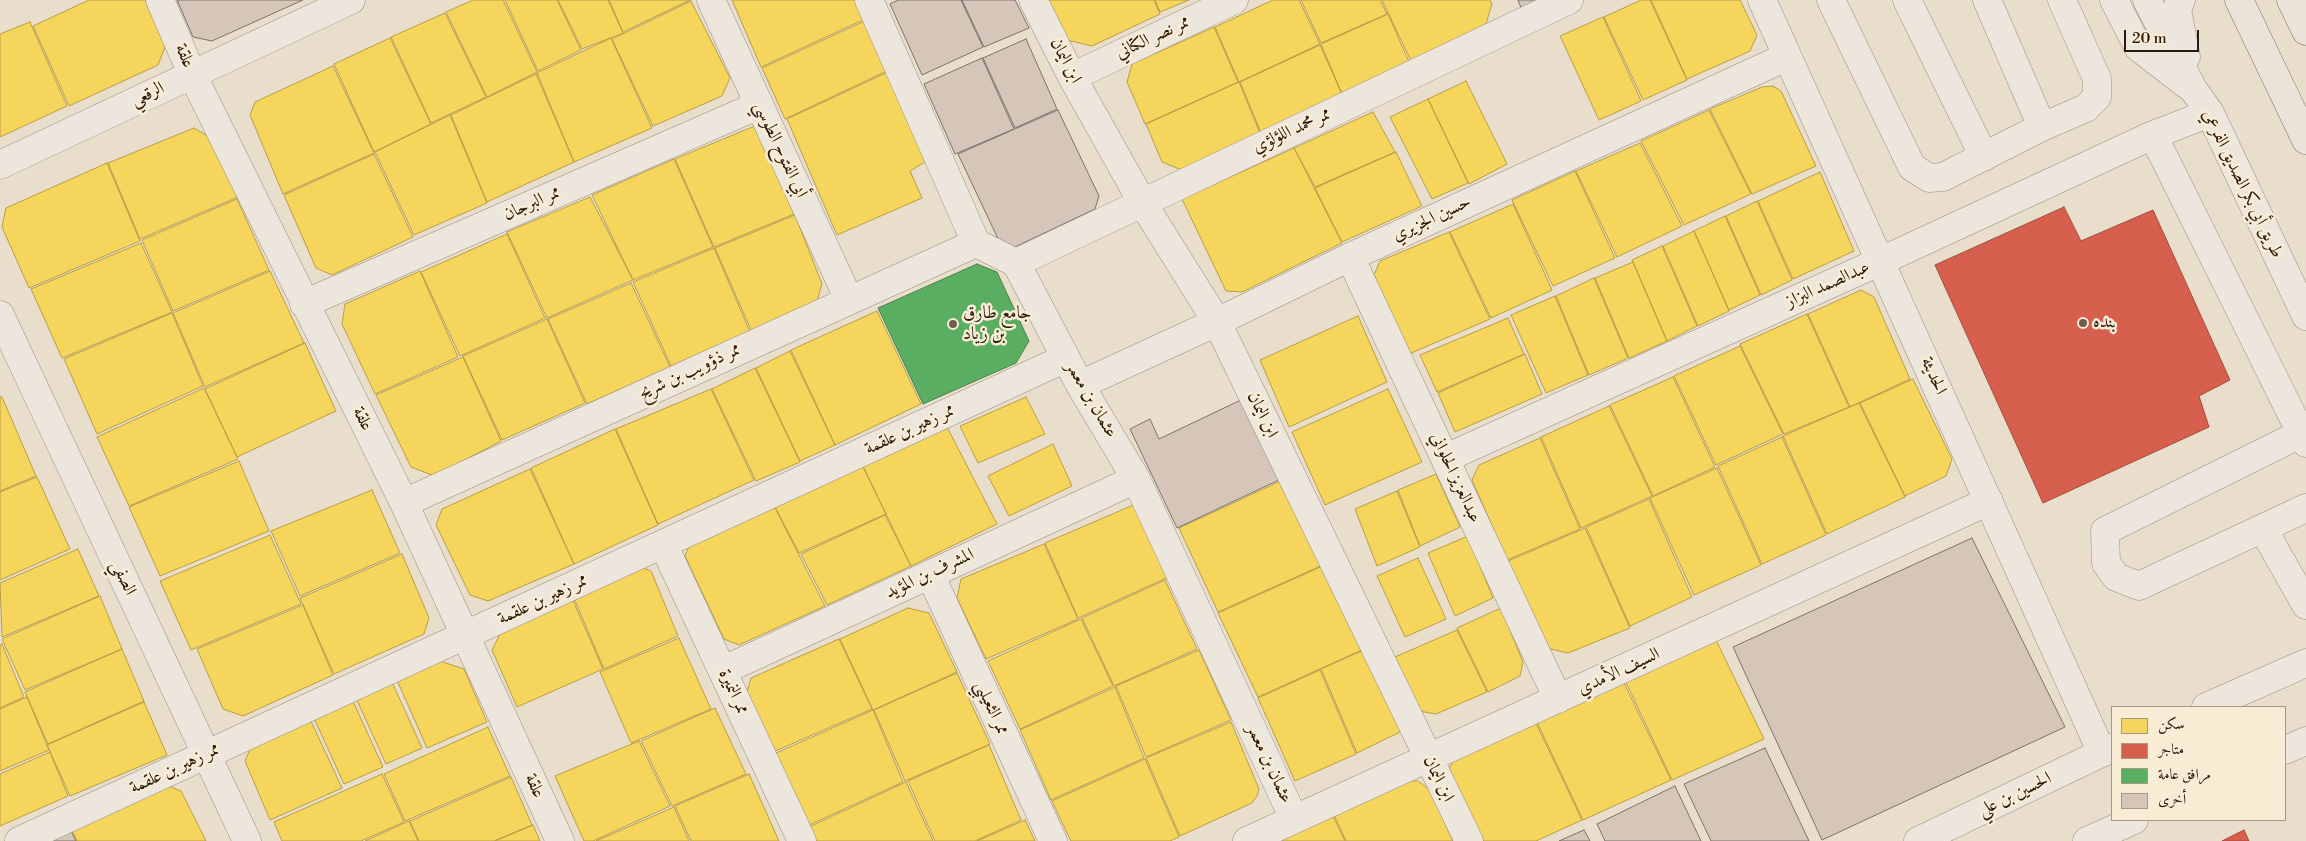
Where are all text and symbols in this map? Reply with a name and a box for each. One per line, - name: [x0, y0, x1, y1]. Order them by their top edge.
- street label: ممر نصر الكتاني: [1112, 11, 1194, 65]
- scale bar: [2126, 20, 2201, 52]
- text: 20 m: [2132, 29, 2167, 48]
- street label: ابن اليمان: [1044, 35, 1086, 87]
- street label: علقة: [169, 41, 199, 71]
- street label: الرقعي: [128, 78, 168, 112]
- street label: أبي الفتوح الطوسي: [748, 98, 812, 202]
- street label: ممر محمد اللؤلؤي: [1249, 103, 1335, 159]
- street label: طريق أبي بكر الصديق الفرعي: [2197, 106, 2287, 262]
- street label: ممر البرجان: [500, 182, 564, 226]
- street label: حسين الجزيري: [1389, 191, 1475, 247]
- street label: عبدالصمد البزاز: [1782, 257, 1874, 313]
- place label: جامع طارق بن زياد: [963, 303, 1031, 346]
- place label: بنده: [2093, 312, 2116, 334]
- marker: بنده: [2077, 317, 2089, 329]
- marker: جامع طارق بن زياد: [947, 318, 959, 330]
- street label: ممر ذؤويب بن شريح: [636, 339, 744, 405]
- street label: الحديثة: [1915, 354, 1951, 398]
- street label: عثمان بن معمر: [1060, 358, 1122, 442]
- street label: ابن اليمان: [1242, 388, 1282, 442]
- street label: ممر زهير بن علقمة: [862, 400, 958, 460]
- street label: علقة: [347, 403, 377, 435]
- street label: عبدالعزيز الحلواني: [1425, 429, 1485, 527]
- street label: المشرف بن المؤيد: [882, 544, 978, 604]
- street label: الصفي: [106, 557, 140, 599]
- street label: ممر زهير بن علقمة: [495, 570, 591, 630]
- street label: السيف الأمدي: [1574, 644, 1664, 700]
- street label: ممر النميرة: [713, 666, 753, 718]
- street label: ممر الثعيلبي: [969, 678, 1013, 738]
- legend: [2111, 706, 2286, 821]
- text: سكن: [2158, 715, 2185, 734]
- street label: عثمان بن معمر: [1241, 721, 1297, 807]
- street label: ممر زهير بن علقمة: [127, 739, 223, 799]
- text: متاجر: [2158, 740, 2184, 759]
- street label: ابن اليمان: [1418, 752, 1458, 806]
- text: مرافق عامة: [2158, 765, 2211, 784]
- street label: الحسين بن علي: [1975, 768, 2055, 822]
- street label: علقة: [519, 770, 549, 802]
- text: أخرى: [2158, 790, 2186, 809]

